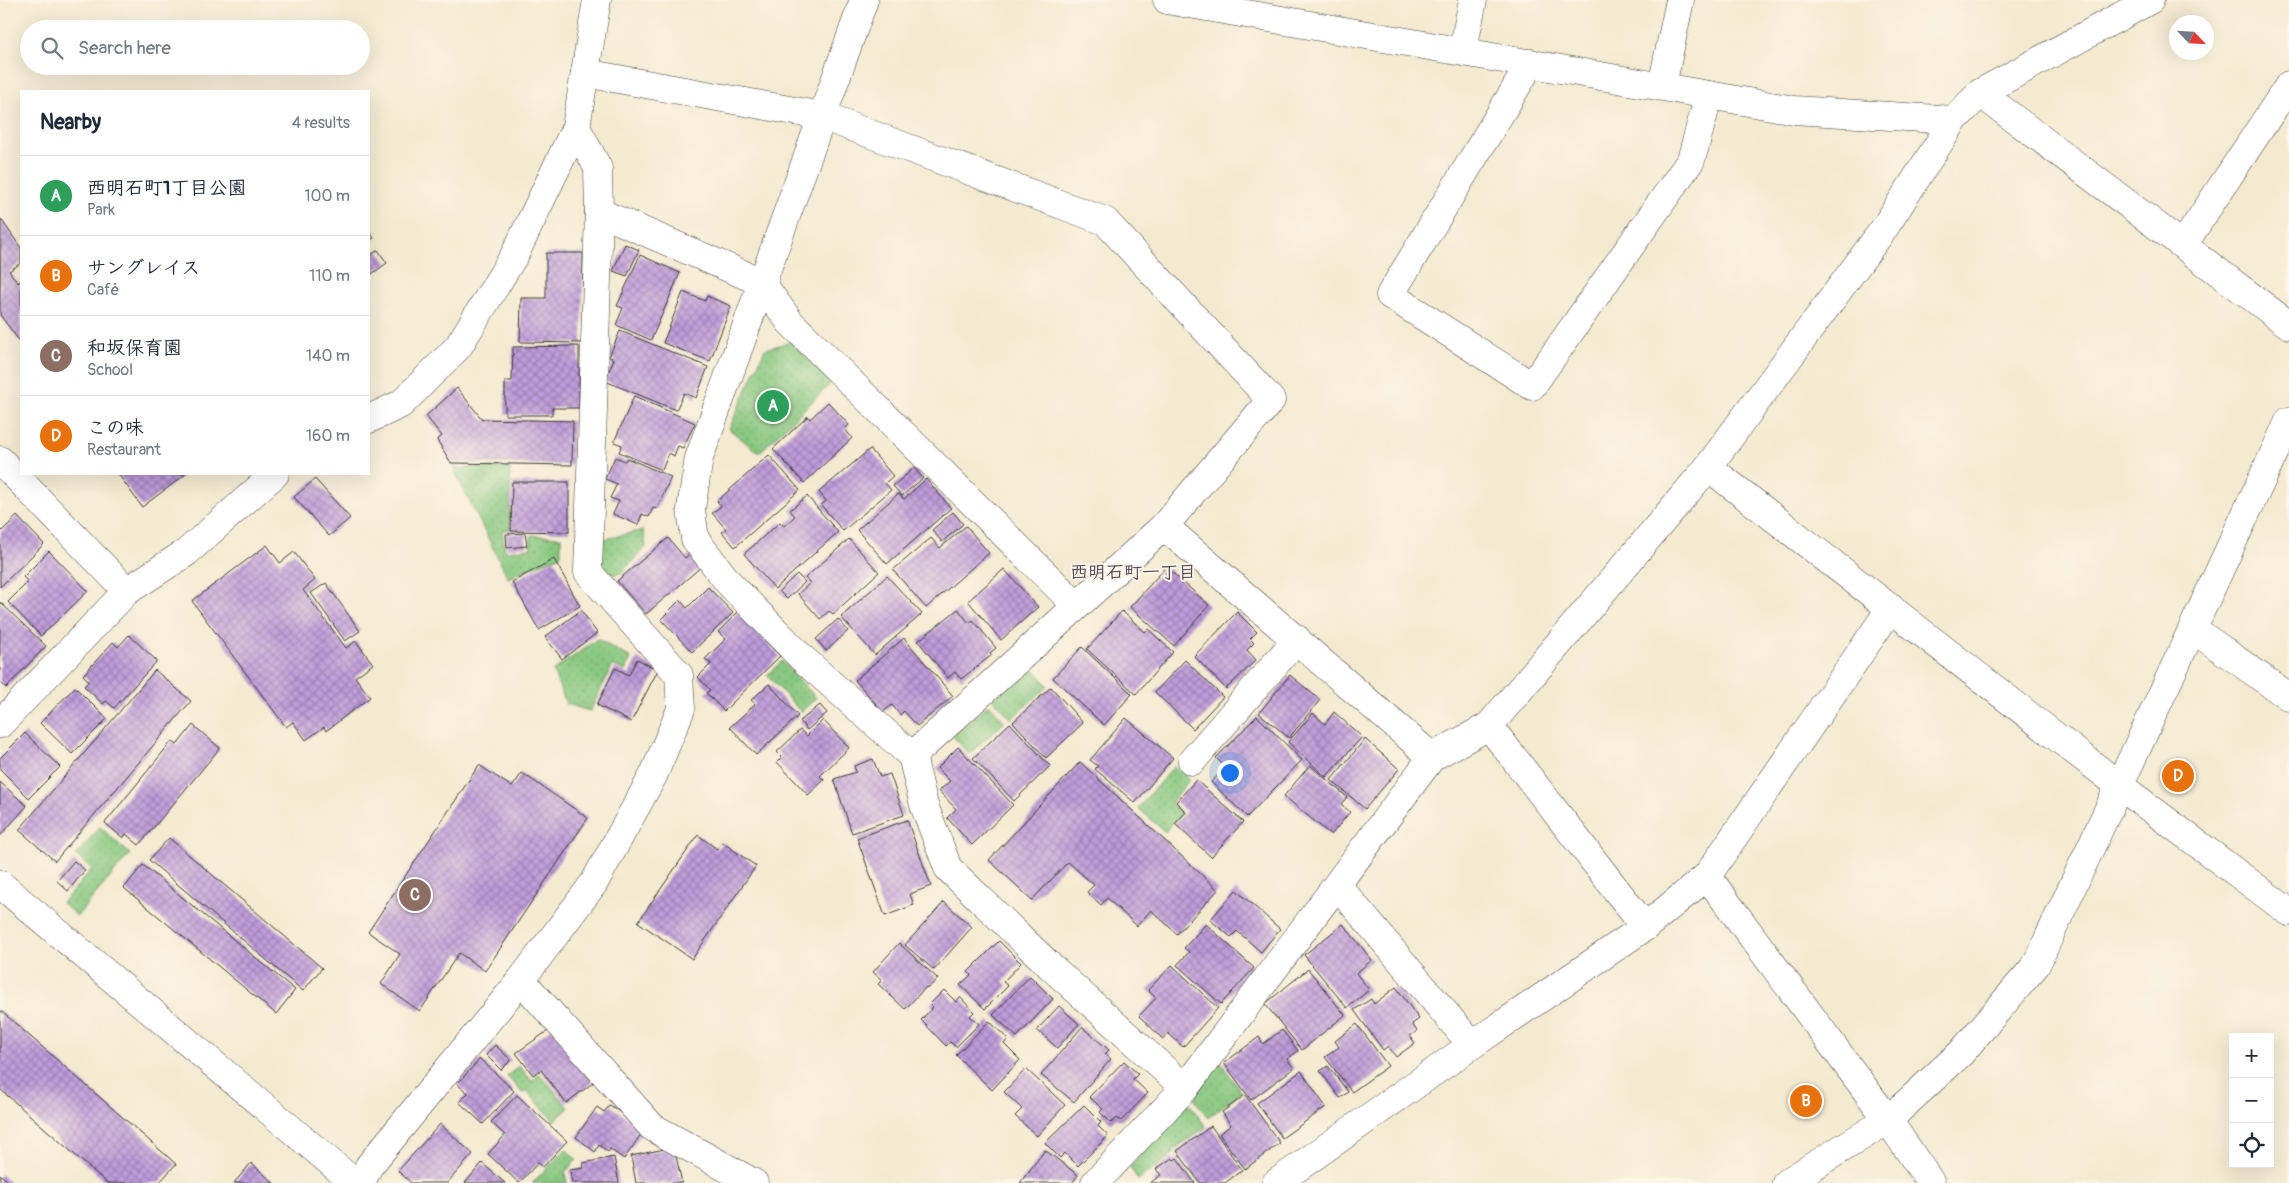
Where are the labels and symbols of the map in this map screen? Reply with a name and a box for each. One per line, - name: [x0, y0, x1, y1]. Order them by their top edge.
- north arrow: [2169, 15, 2214, 60]
- pin: A: [757, 387, 789, 425]
- district label: 西明石町一丁目: [1070, 561, 1196, 584]
- pin: D: [2162, 757, 2194, 795]
- your location: [1217, 760, 1243, 786]
- pin: C: [399, 876, 431, 914]
- pin: B: [1790, 1082, 1822, 1120]

